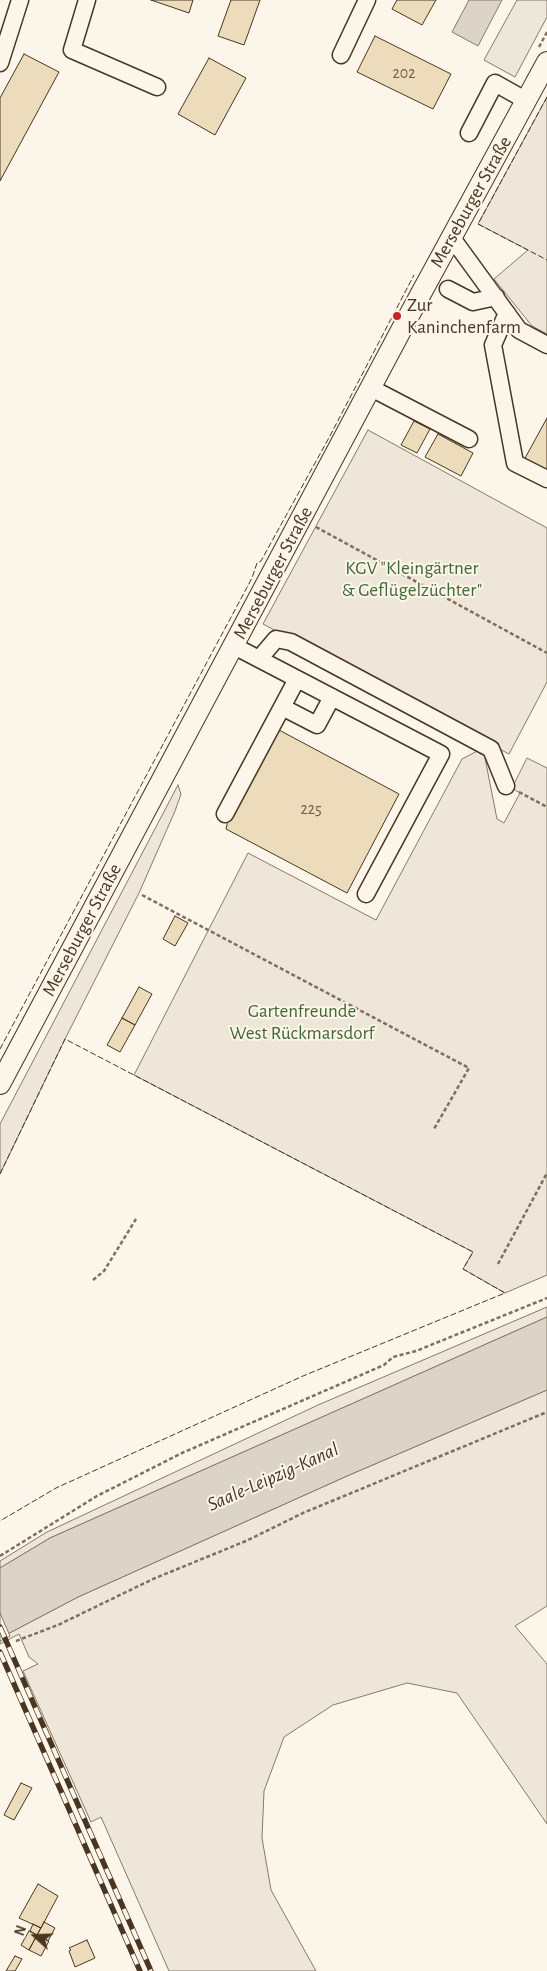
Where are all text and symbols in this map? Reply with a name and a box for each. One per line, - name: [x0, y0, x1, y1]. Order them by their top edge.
- house number: 202: [392, 63, 416, 83]
- street label: Merseburger Straße: [425, 132, 517, 272]
- place label: Zur Kaninchenfarm: [407, 294, 521, 338]
- marker: Zur Kaninchenfarm: [391, 310, 403, 322]
- street label: Merseburger Straße: [228, 503, 318, 643]
- park label: KGV "Kleingärtner & Geflügelzüchter": [342, 557, 482, 601]
- house number: 225: [300, 799, 322, 819]
- street label: Merseburger Straße: [37, 860, 127, 1000]
- park label: Gartenfreunde West Rückmarsdorf: [230, 1000, 374, 1044]
- water label: Saale-Leipzig-Kanal: [204, 1437, 342, 1517]
- north arrow: [10, 1911, 60, 1961]
- text: N: [13, 1924, 29, 1938]

